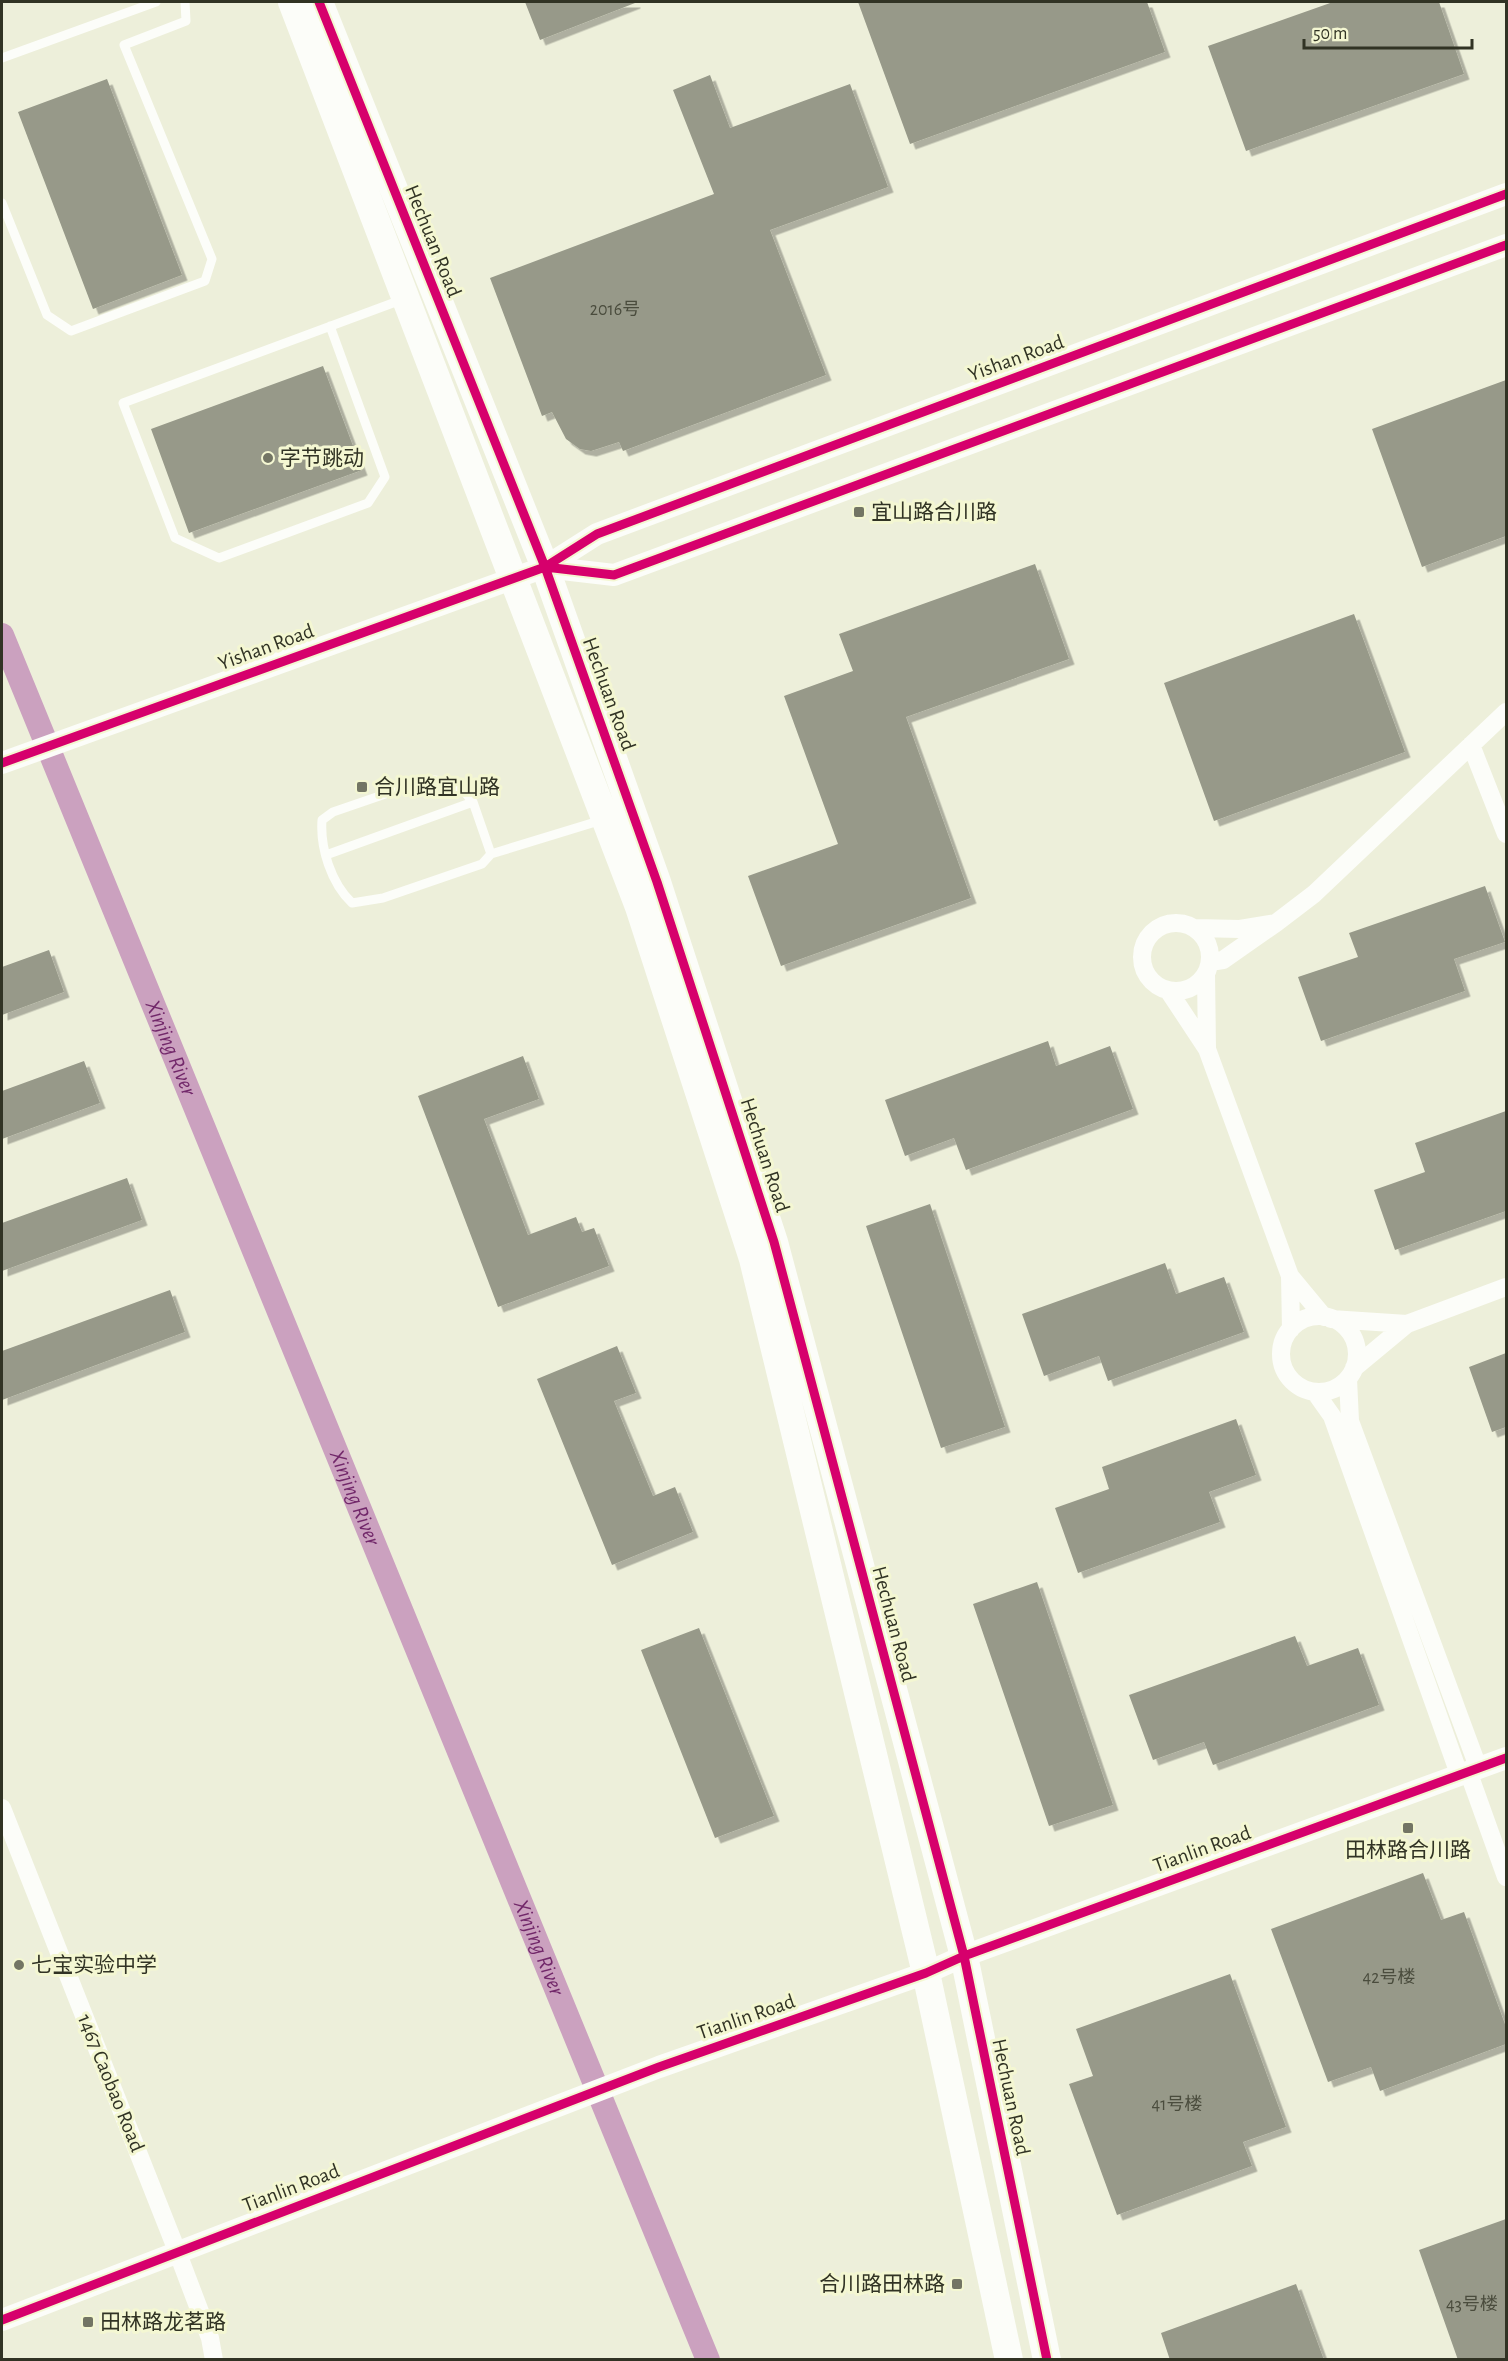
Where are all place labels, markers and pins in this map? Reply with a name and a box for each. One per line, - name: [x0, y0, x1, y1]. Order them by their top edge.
- place label: 字节跳动: [280, 447, 364, 469]
- marker: 字节跳动: [261, 451, 275, 465]
- place label: 宜山路合川路: [871, 501, 997, 523]
- marker: 宜山路合川路: [852, 505, 866, 519]
- place label: 合川路宜山路: [374, 776, 500, 798]
- marker: 合川路宜山路: [355, 780, 369, 794]
- marker: 田林路合川路: [1401, 1821, 1415, 1835]
- place label: 田林路合川路: [1345, 1839, 1471, 1861]
- place label: 七宝实验中学: [31, 1954, 157, 1976]
- marker: 七宝实验中学: [12, 1958, 26, 1972]
- place label: 合川路田林路: [819, 2273, 945, 2295]
- marker: 合川路田林路: [950, 2277, 964, 2291]
- place label: 田林路龙茗路: [100, 2311, 226, 2333]
- marker: 田林路龙茗路: [81, 2315, 95, 2329]

